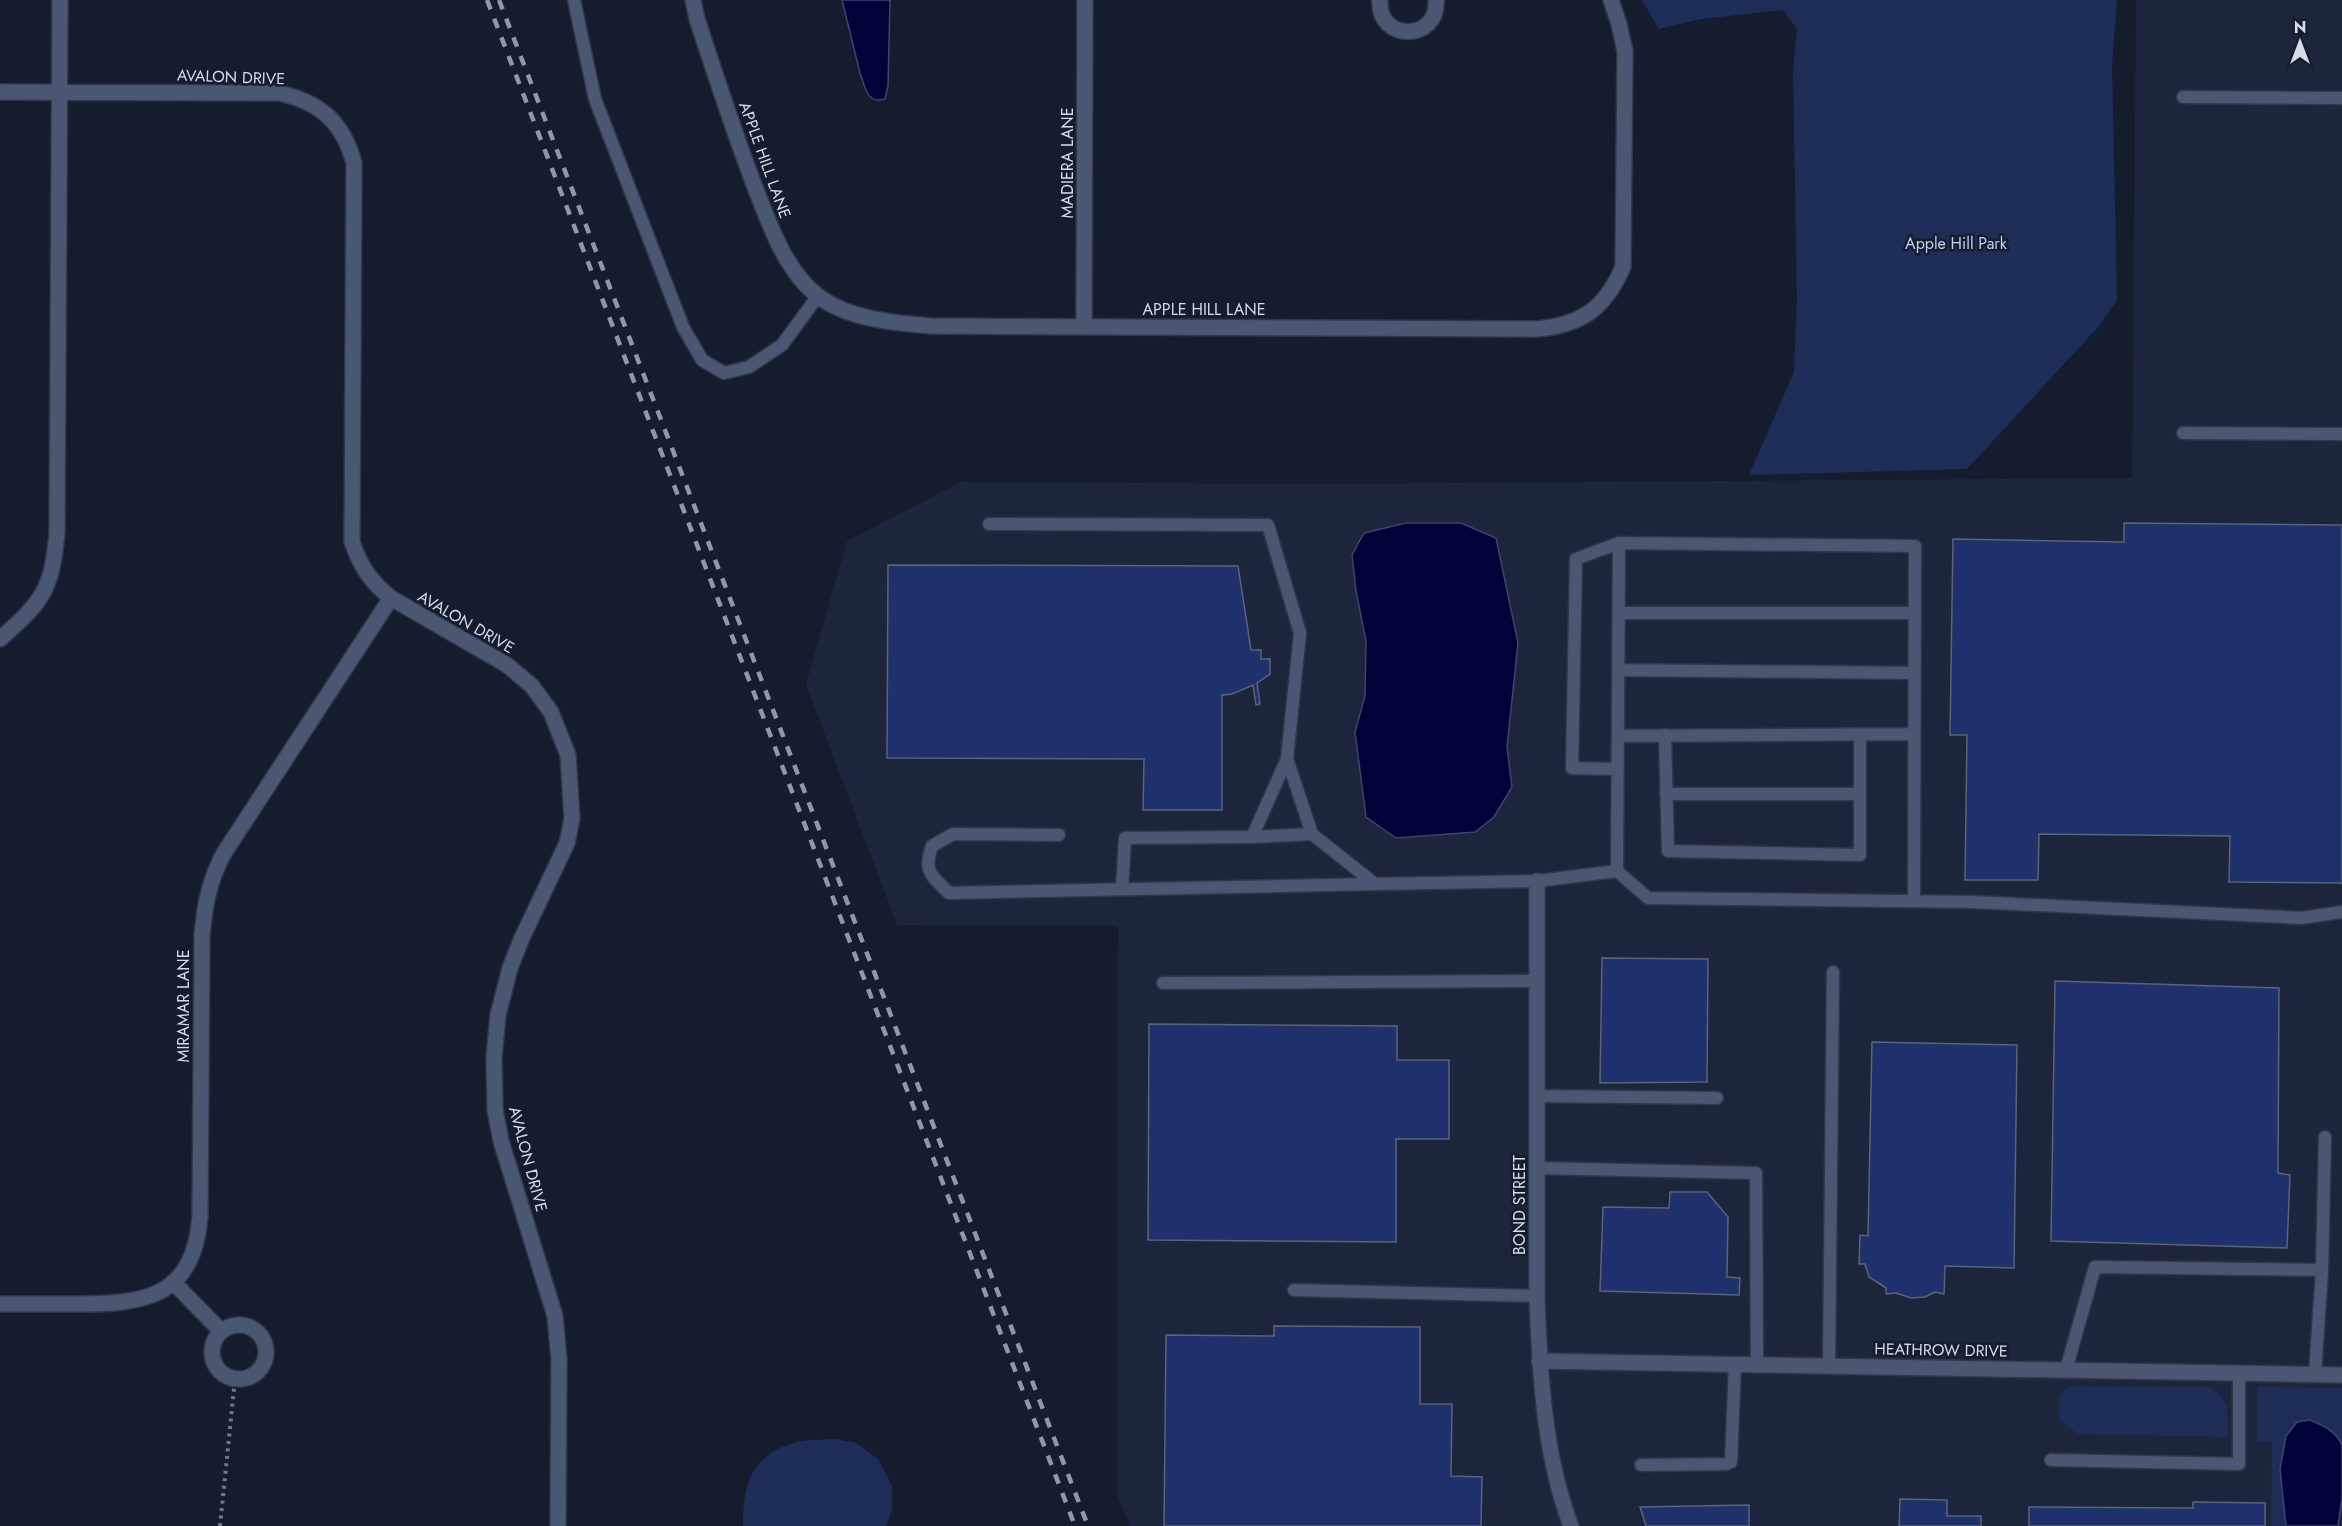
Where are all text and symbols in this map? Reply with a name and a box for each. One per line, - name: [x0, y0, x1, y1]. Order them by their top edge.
- north arrow: [2270, 12, 2330, 72]
- text: N: [2294, 16, 2306, 39]
- street label: AVALON DRIVE: [177, 64, 285, 90]
- street label: APPLE HILL LANE: [733, 98, 797, 222]
- street label: MADIERA LANE: [1056, 108, 1079, 218]
- park label: Apple Hill Park: [1905, 232, 2008, 255]
- street label: APPLE HILL LANE: [1143, 298, 1265, 321]
- street label: AVALON DRIVE: [413, 585, 519, 659]
- street label: MIRAMAR LANE: [172, 949, 195, 1063]
- street label: AVALON DRIVE: [503, 1104, 553, 1214]
- street label: BOND STREET: [1508, 1155, 1531, 1255]
- street label: HEATHROW DRIVE: [1874, 1337, 2008, 1363]

